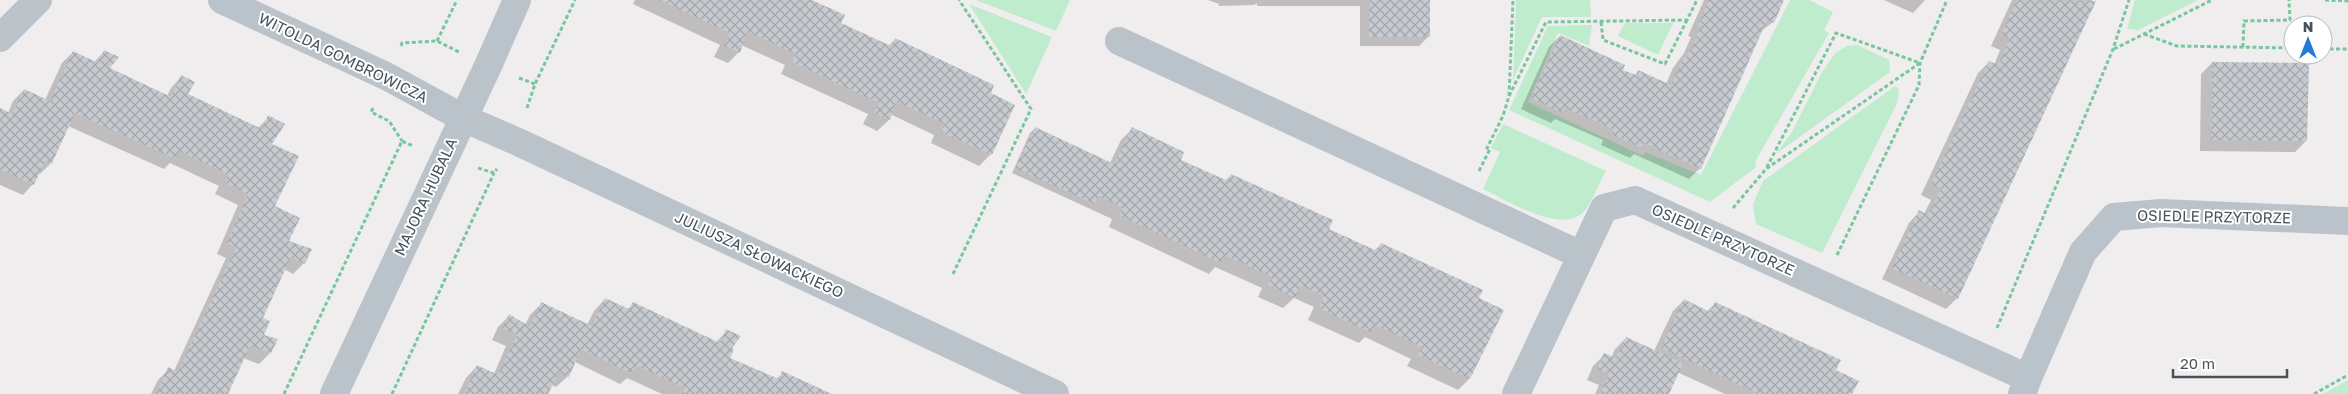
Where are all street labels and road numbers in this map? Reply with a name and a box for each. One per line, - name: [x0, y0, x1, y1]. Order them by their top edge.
- street label: WITOLDA GOMBROWICZA: [256, 8, 431, 106]
- street label: MAJORA HUBALA: [390, 135, 460, 258]
- street label: OSIEDLE PRZYTORZE: [1649, 200, 1797, 279]
- street label: OSIEDLE PRZYTORZE: [2137, 206, 2291, 226]
- street label: JULIUSZA SŁOWACKIEGO: [672, 207, 847, 301]

